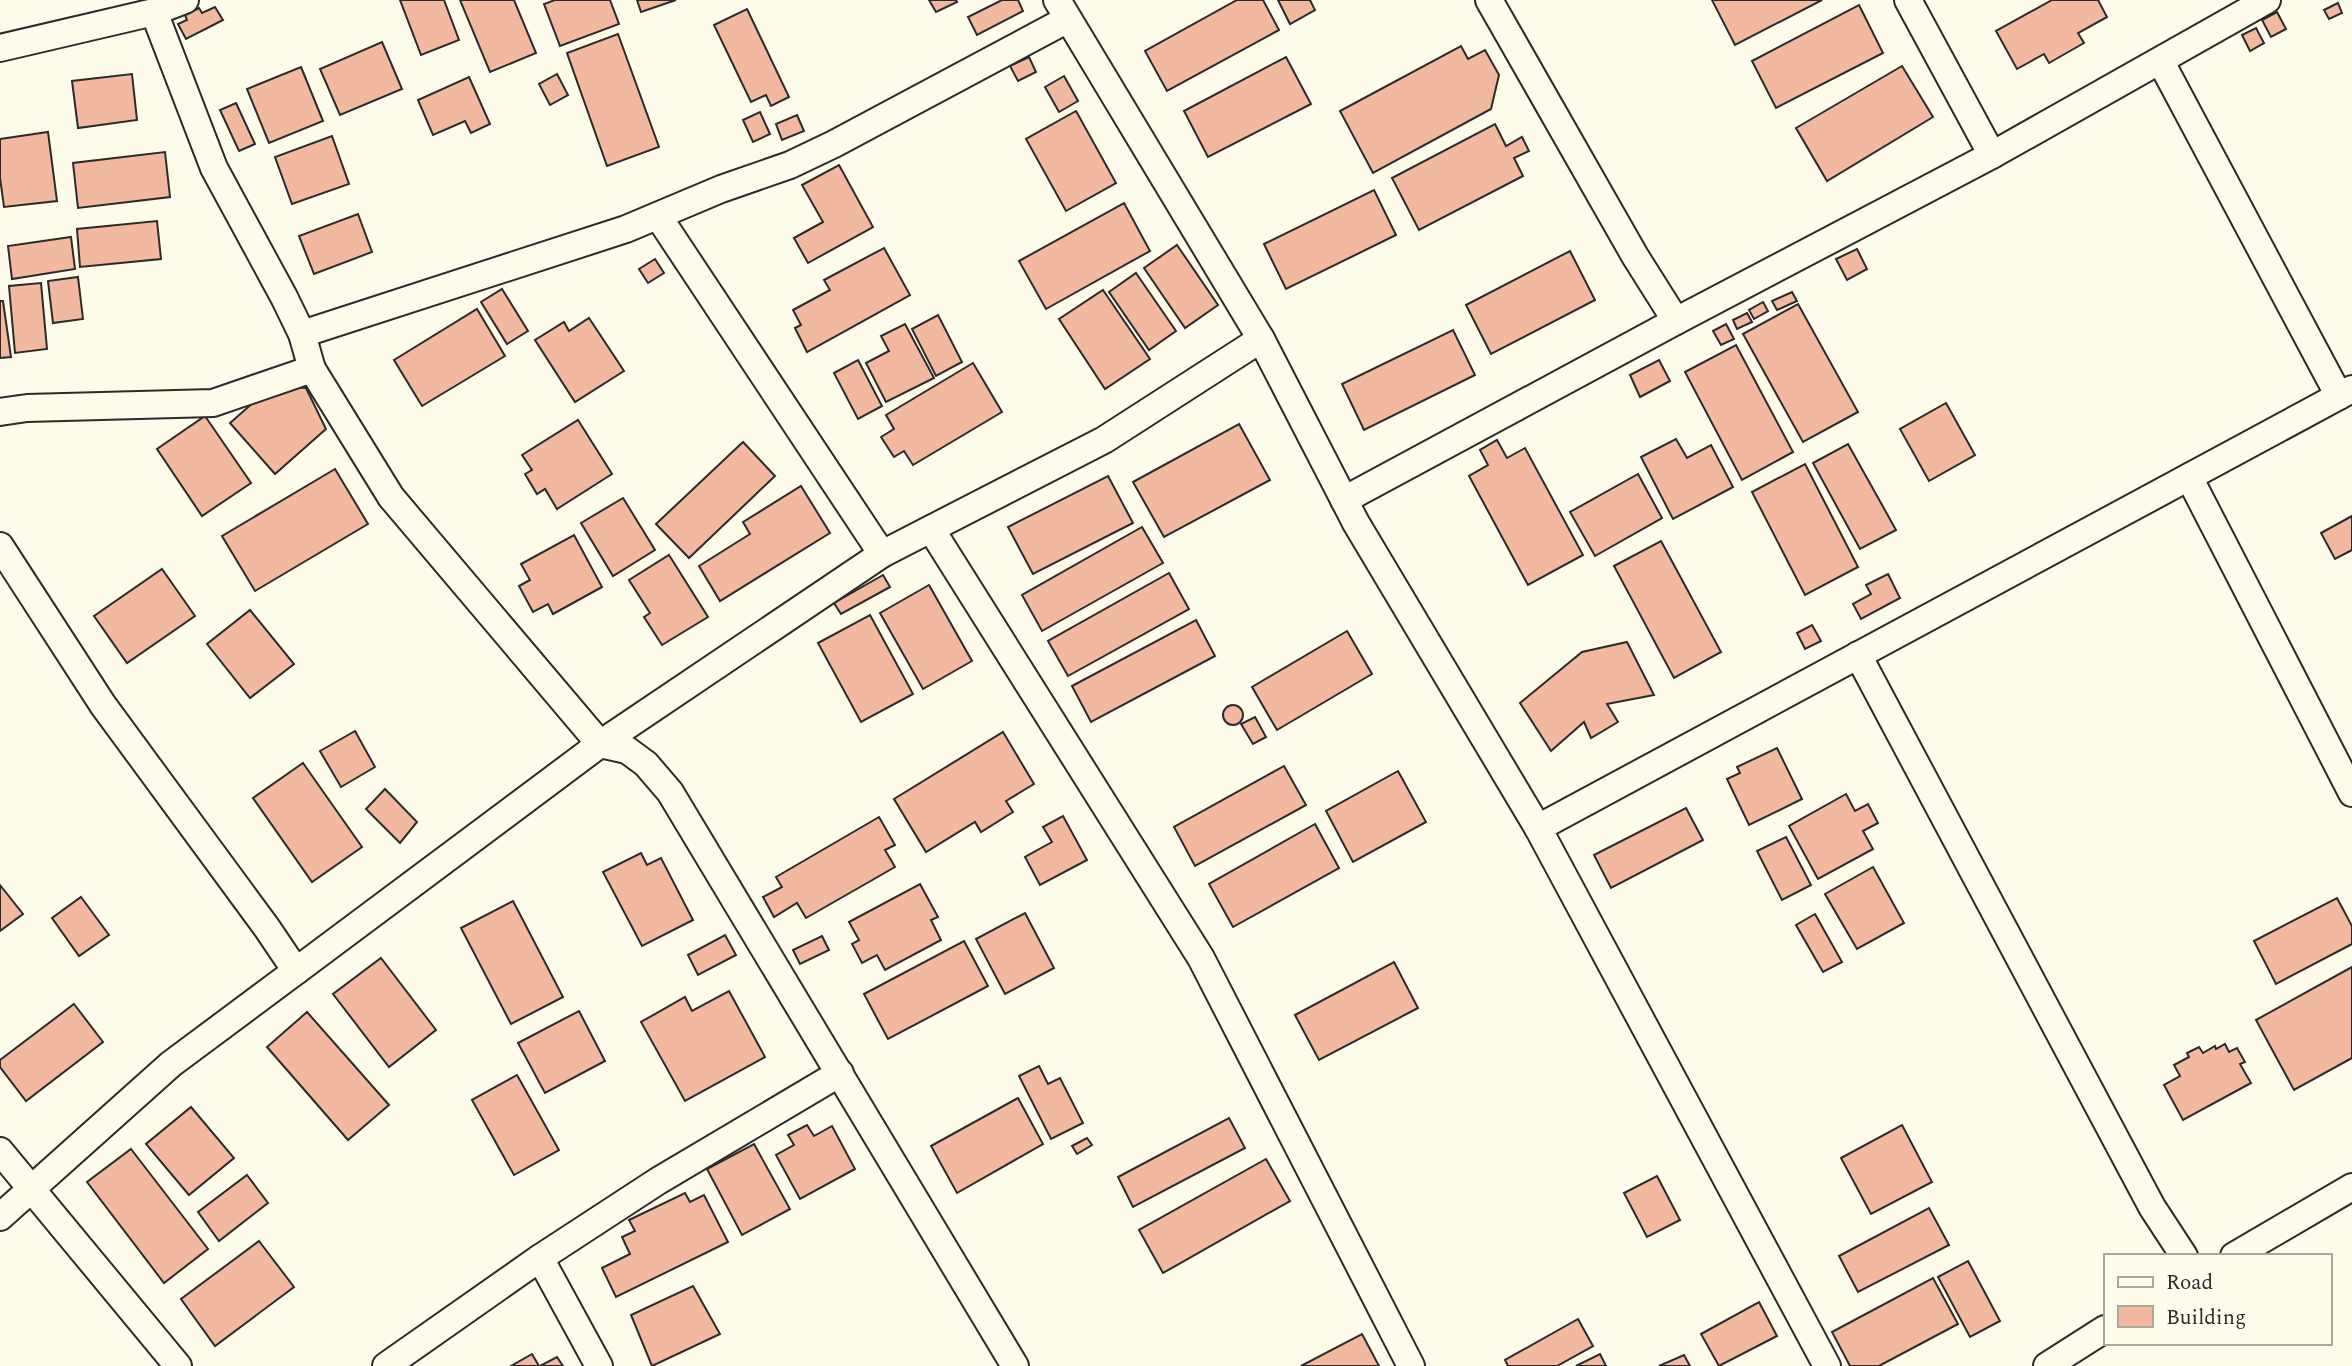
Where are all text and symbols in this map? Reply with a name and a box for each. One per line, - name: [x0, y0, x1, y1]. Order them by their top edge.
- legend: [2104, 1254, 2331, 1345]
- text: Road: [2166, 1267, 2213, 1299]
- text: Building: [2166, 1302, 2246, 1334]

